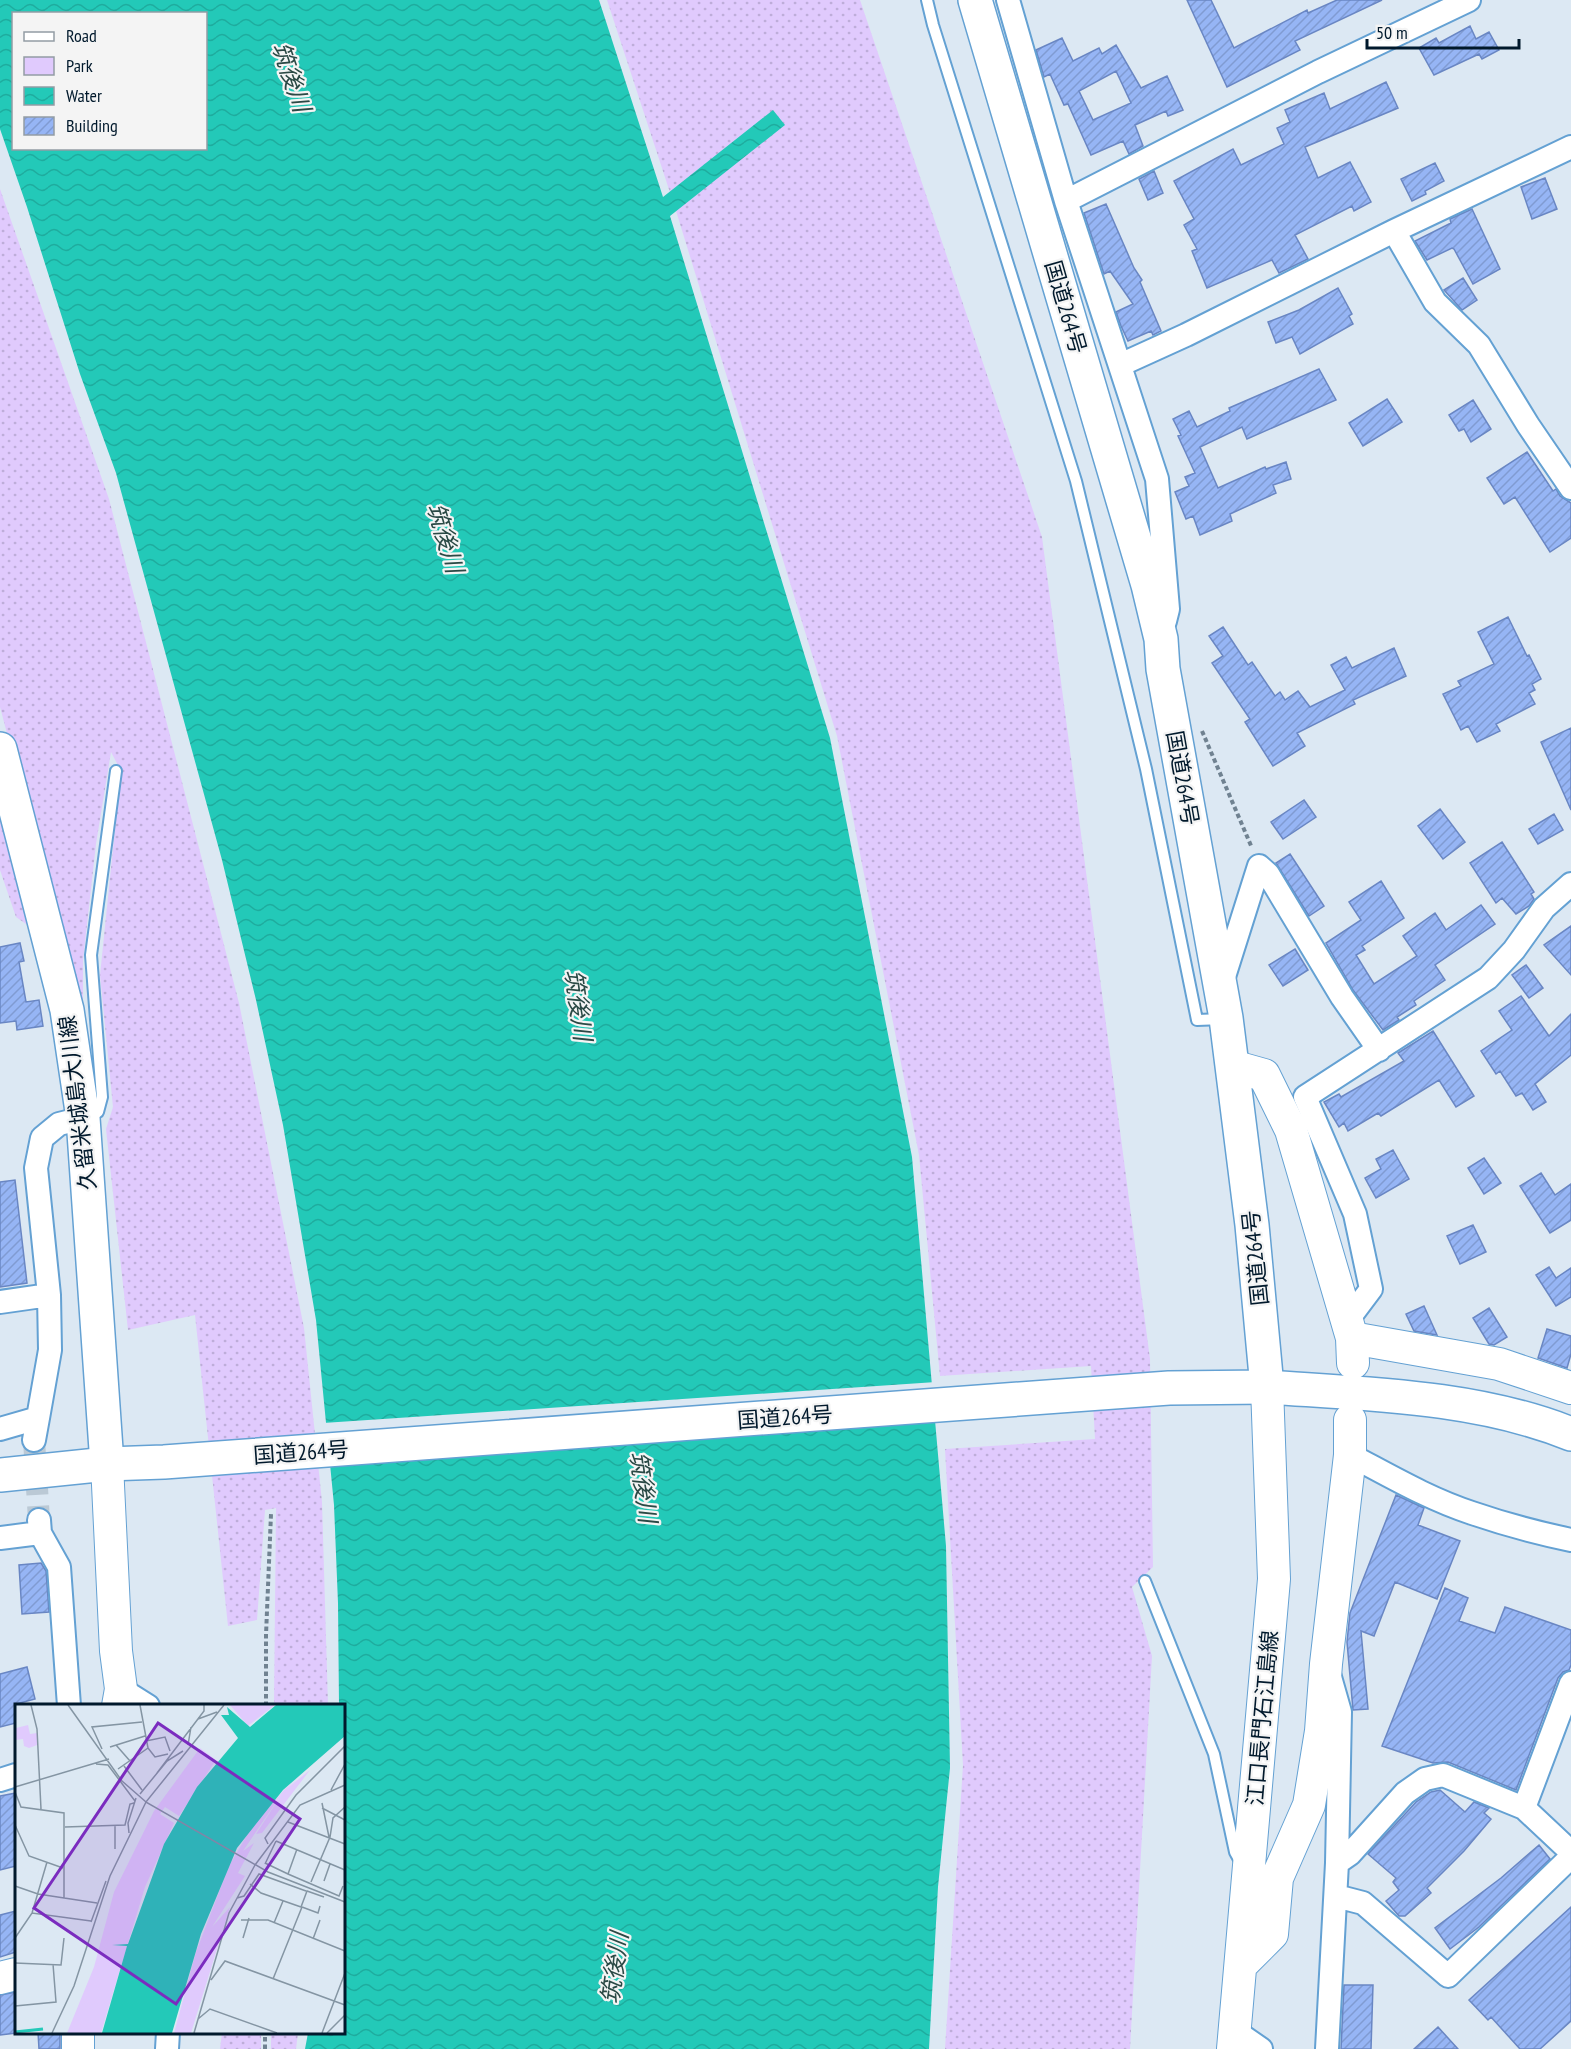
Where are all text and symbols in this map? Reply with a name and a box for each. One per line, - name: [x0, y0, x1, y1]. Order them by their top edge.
- legend: [12, 12, 207, 150]
- scale bar: [1367, 12, 1518, 50]
- text: 50 m: [1376, 21, 1408, 44]
- text: Road: [66, 24, 97, 47]
- water label: 筑後川: [265, 38, 319, 119]
- text: Park: [66, 54, 93, 77]
- text: Water: [66, 84, 102, 107]
- text: Building: [66, 114, 118, 137]
- street label: 国道264号: [1039, 257, 1093, 357]
- water label: 筑後川: [420, 499, 472, 580]
- street label: 国道264号: [1161, 728, 1205, 828]
- water label: 筑後川: [558, 967, 599, 1046]
- street label: 久留米城島大川線: [52, 1014, 102, 1192]
- street label: 国道264号: [1236, 1209, 1274, 1307]
- street label: 国道264号: [736, 1400, 834, 1434]
- street label: 国道264号: [252, 1435, 350, 1469]
- water label: 筑後川: [623, 1449, 664, 1528]
- street label: 江口長門石江島線: [1240, 1629, 1284, 1807]
- inset map: [15, 1704, 345, 2034]
- water label: 筑後川: [594, 1927, 635, 2006]

